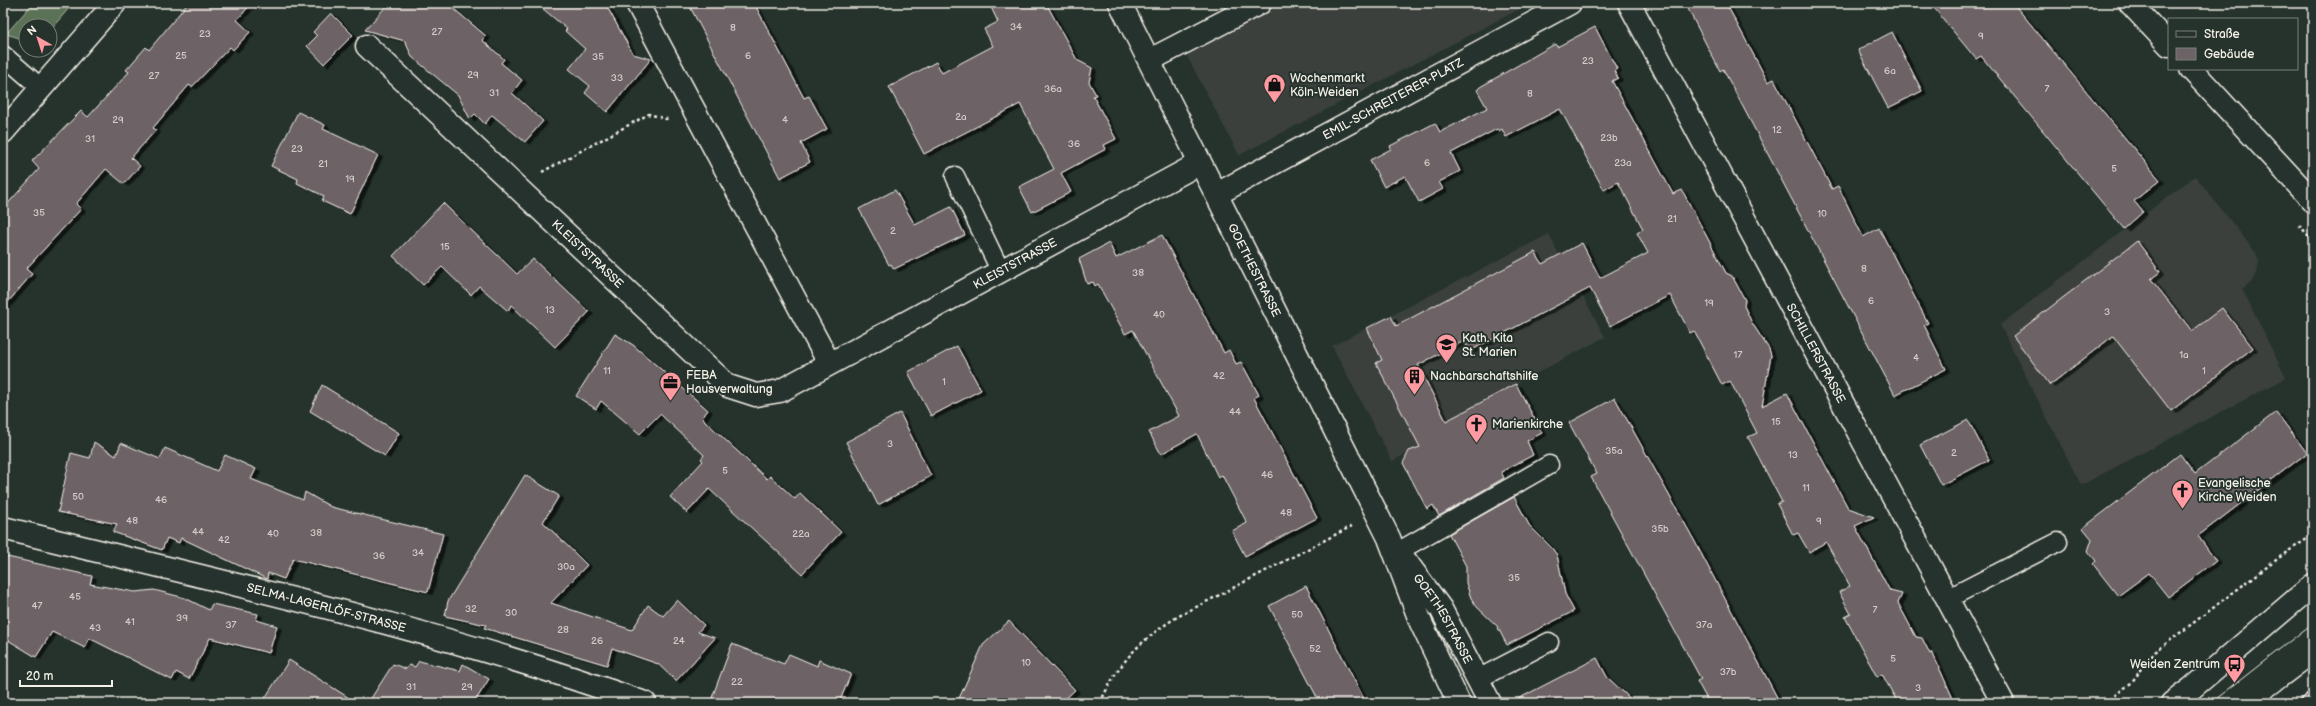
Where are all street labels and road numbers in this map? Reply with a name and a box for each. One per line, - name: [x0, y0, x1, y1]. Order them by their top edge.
- street label: EMIL-SCHREITERER-PLATZ: [1320, 55, 1467, 143]
- street label: KLEISTSTRASSE: [548, 217, 626, 292]
- street label: GOETHESTRASSE: [1224, 221, 1284, 320]
- street label: KLEISTSTRASSE: [971, 235, 1060, 293]
- street label: SCHILLERSTRASSE: [1783, 301, 1848, 406]
- street label: GOETHESTRASSE: [1410, 571, 1475, 666]
- street label: SELMA-LAGERLÖF-STRASSE: [245, 580, 408, 636]

